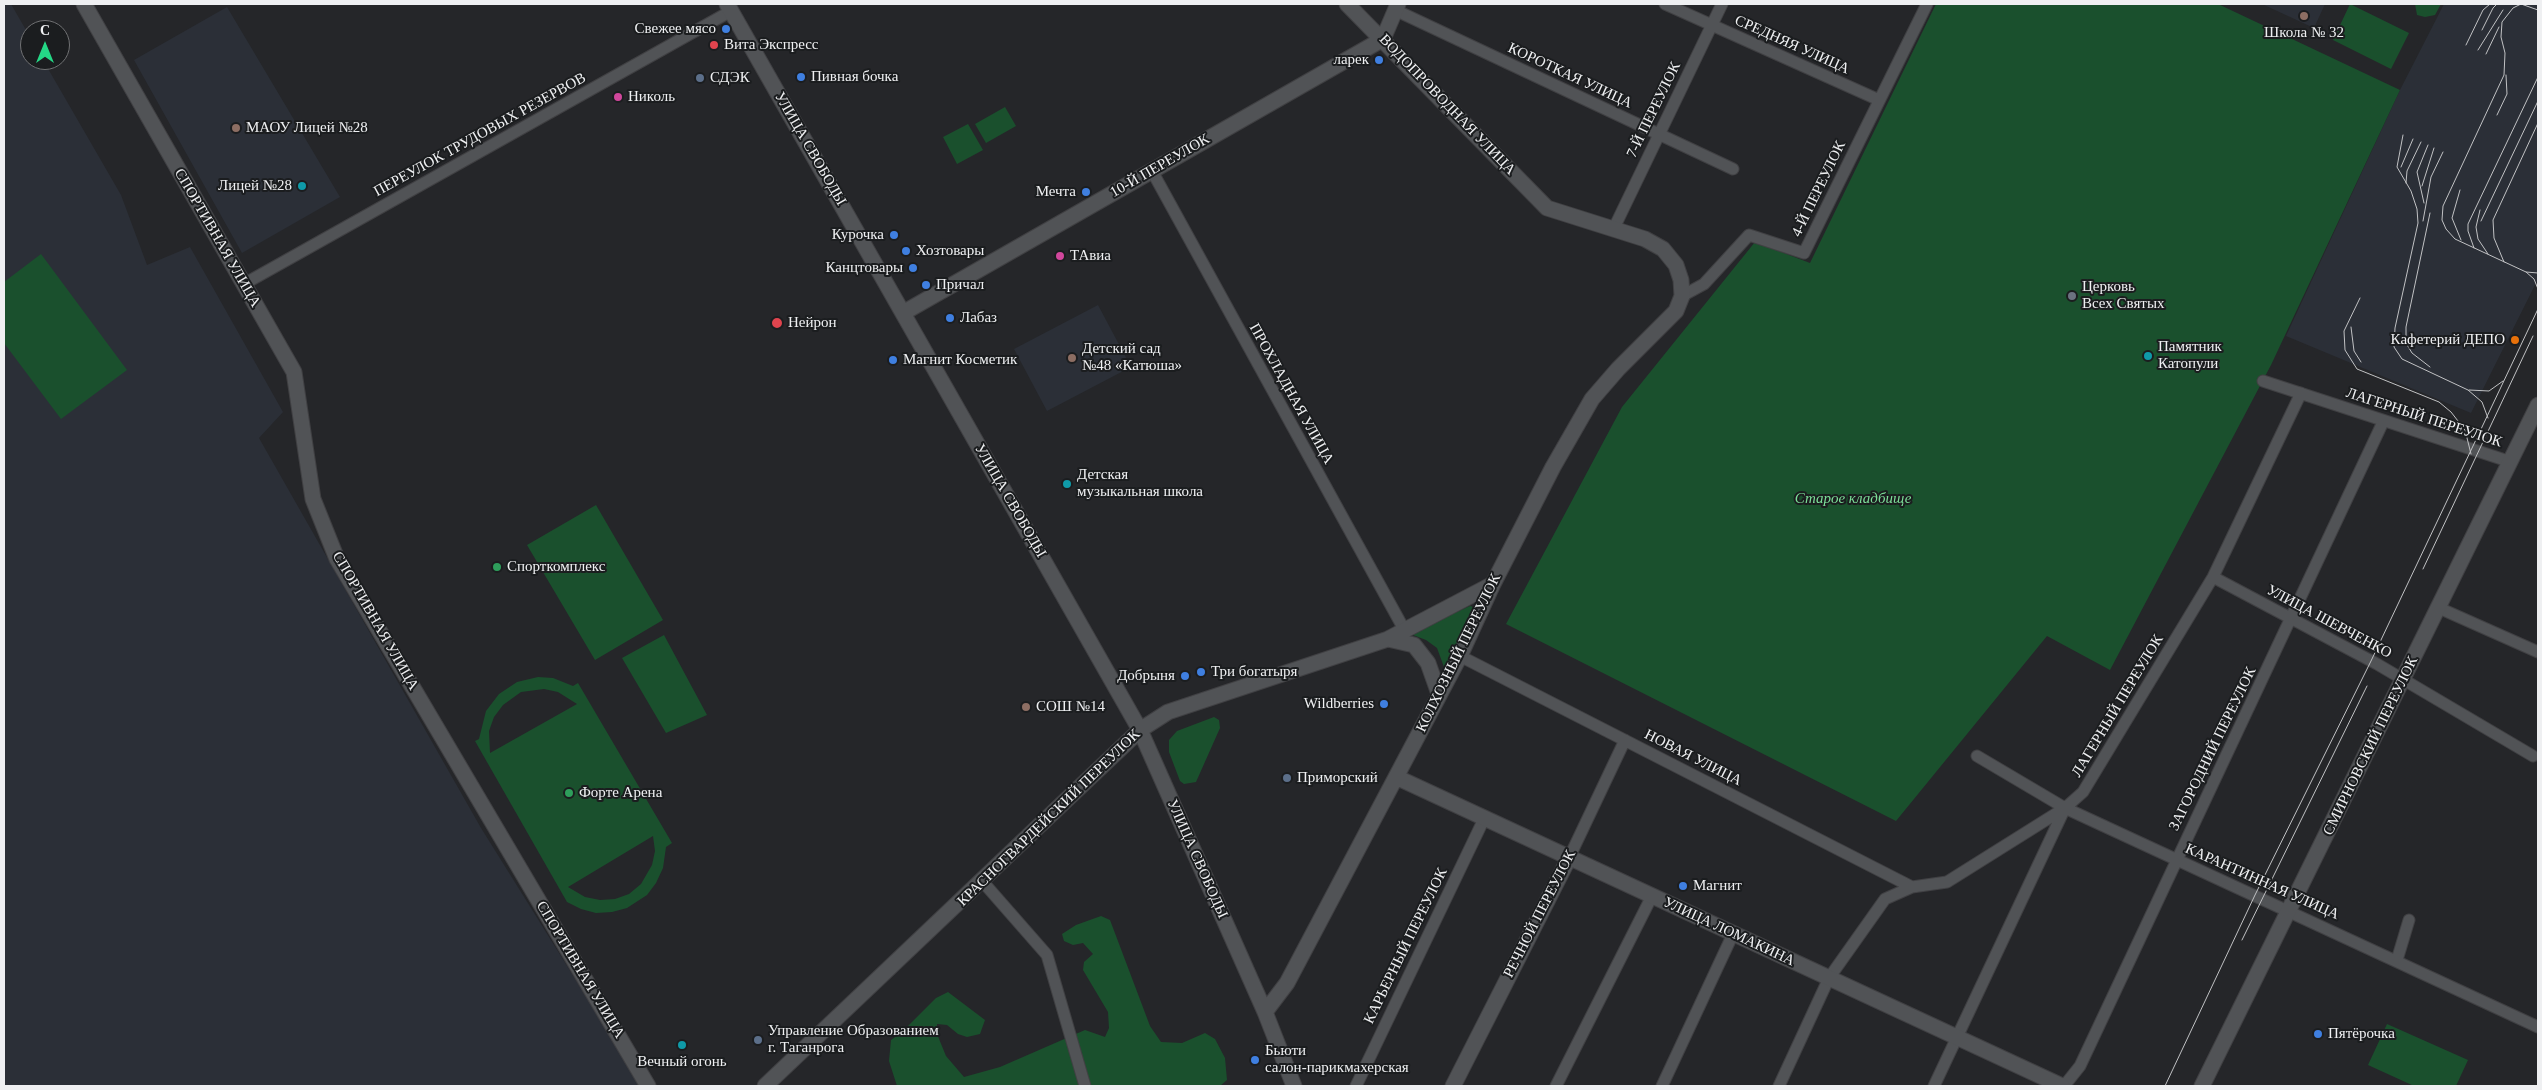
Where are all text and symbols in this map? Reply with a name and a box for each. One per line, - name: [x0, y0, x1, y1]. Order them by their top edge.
- marker: Школа № 32: [2298, 10, 2310, 22]
- street label: СРЕДНЯЯ УЛИЦА: [1732, 12, 1852, 78]
- north arrow: [20, 20, 70, 70]
- place label: Свежее мясо: [635, 20, 716, 38]
- text: С: [40, 23, 50, 38]
- marker: Свежее мясо: [720, 23, 732, 35]
- place label: Школа № 32: [2264, 24, 2344, 42]
- street label: ВОДОПРОВОДНАЯ УЛИЦА: [1375, 31, 1519, 179]
- place label: Вита Экспресс: [724, 36, 819, 54]
- marker: Вита Экспресс: [708, 39, 720, 51]
- street label: КОРОТКАЯ УЛИЦА: [1505, 39, 1635, 113]
- place label: ларек: [1333, 51, 1369, 69]
- marker: ларек: [1373, 54, 1385, 66]
- street label: 7-Й ПЕРЕУЛОК: [1623, 59, 1685, 161]
- place label: Пивная бочка: [811, 68, 898, 86]
- street label: ПЕРЕУЛОК ТРУДОВЫХ РЕЗЕРВОВ: [371, 69, 589, 201]
- place label: СДЭК: [710, 69, 750, 87]
- marker: Пивная бочка: [795, 71, 807, 83]
- marker: СДЭК: [694, 72, 706, 84]
- place label: Николь: [628, 88, 675, 106]
- street label: УЛИЦА СВОБОДЫ: [770, 89, 850, 209]
- marker: Николь: [612, 91, 624, 103]
- place label: МАОУ Лицей №28: [246, 119, 368, 137]
- marker: МАОУ Лицей №28: [230, 122, 242, 134]
- street label: 10-Й ПЕРЕУЛОК: [1107, 130, 1213, 202]
- street label: 4-Й ПЕРЕУЛОК: [1788, 138, 1850, 240]
- street label: СПОРТИВНАЯ УЛИЦА: [170, 165, 264, 311]
- place label: Лицей №28: [218, 177, 292, 195]
- marker: Лицей №28: [296, 180, 308, 192]
- place label: Мечта: [1036, 183, 1076, 201]
- marker: Мечта: [1080, 186, 1092, 198]
- place label: Курочка: [832, 226, 884, 244]
- marker: Курочка: [888, 229, 900, 241]
- place label: Хозтовары: [916, 242, 984, 260]
- marker: Хозтовары: [900, 245, 912, 257]
- place label: ТАвиа: [1070, 247, 1111, 265]
- marker: ТАвиа: [1054, 250, 1066, 262]
- place label: Канцтовары: [826, 259, 903, 277]
- marker: Канцтовары: [907, 262, 919, 274]
- place label: Причал: [936, 276, 984, 294]
- place label: Церковь Всех Святых: [2082, 278, 2164, 313]
- marker: Причал: [920, 279, 932, 291]
- marker: Церковь Всех Святых: [2066, 290, 2078, 302]
- place label: Лабаз: [960, 309, 997, 327]
- marker: Лабаз: [944, 312, 956, 324]
- place label: Нейрон: [788, 314, 837, 332]
- marker: Нейрон: [770, 316, 784, 330]
- street label: ПРОХЛАДНАЯ УЛИЦА: [1245, 320, 1337, 468]
- place label: Кафетерий ДЕПО: [2391, 331, 2505, 349]
- marker: Кафетерий ДЕПО: [2509, 334, 2521, 346]
- place label: Памятник Катопули: [2158, 338, 2222, 373]
- place label: Детский сад №48 «Катюша»: [1082, 340, 1182, 375]
- marker: Памятник Катопули: [2142, 350, 2154, 362]
- place label: Магнит Косметик: [903, 351, 1017, 369]
- marker: Детский сад №48 «Катюша»: [1066, 352, 1078, 364]
- marker: Магнит Косметик: [887, 354, 899, 366]
- street label: ЛАГЕРНЫЙ ПЕРЕУЛОК: [2344, 384, 2504, 452]
- street label: УЛИЦА СВОБОДЫ: [970, 441, 1050, 561]
- place label: Детская музыкальная школа: [1077, 466, 1203, 501]
- marker: Детская музыкальная школа: [1061, 478, 1073, 490]
- park label: Старое кладбище: [1795, 490, 1911, 508]
- street label: СПОРТИВНАЯ УЛИЦА: [328, 548, 422, 694]
- place label: Спорткомплекс: [507, 558, 605, 576]
- marker: Спорткомплекс: [491, 561, 503, 573]
- street label: КОЛХОЗНЫЙ ПЕРЕУЛОК: [1413, 571, 1505, 735]
- street label: УЛИЦА ШЕВЧЕНКО: [2263, 581, 2395, 663]
- street label: ЛАГЕРНЫЙ ПЕРЕУЛОК: [2068, 631, 2168, 781]
- street label: СМИРНОВСКИЙ ПЕРЕУЛОК: [2320, 654, 2422, 838]
- place label: Три богатыря: [1211, 663, 1297, 681]
- street label: ЗАГОРОДНИЙ ПЕРЕУЛОК: [2165, 664, 2261, 834]
- marker: Три богатыря: [1195, 666, 1207, 678]
- place label: Добрыня: [1117, 667, 1175, 685]
- marker: Добрыня: [1179, 670, 1191, 682]
- place label: Wildberries: [1304, 695, 1374, 713]
- place label: СОШ №14: [1036, 698, 1105, 716]
- marker: Wildberries: [1378, 698, 1390, 710]
- marker: СОШ №14: [1020, 701, 1032, 713]
- street label: КРАСНОГВАРДЕЙСКИЙ ПЕРЕУЛОК: [954, 726, 1144, 910]
- street label: НОВАЯ УЛИЦА: [1641, 726, 1745, 790]
- place label: Приморский: [1297, 769, 1378, 787]
- marker: Приморский: [1281, 772, 1293, 784]
- place label: Форте Арена: [579, 784, 662, 802]
- marker: Форте Арена: [563, 787, 575, 799]
- street label: УЛИЦА СВОБОДЫ: [1163, 797, 1231, 921]
- street label: КАРАНТИННАЯ УЛИЦА: [2182, 840, 2342, 924]
- street label: РЕЧНОЙ ПЕРЕУЛОК: [1500, 847, 1580, 981]
- street label: КАРЬЕРНЫЙ ПЕРЕУЛОК: [1360, 865, 1452, 1027]
- place label: Магнит: [1693, 877, 1742, 895]
- marker: Магнит: [1677, 880, 1689, 892]
- street label: УЛИЦА ЛОМАКИНА: [1660, 894, 1798, 970]
- street label: СПОРТИВНАЯ УЛИЦА: [532, 898, 628, 1042]
- place label: Управление Образованием г. Таганрога: [768, 1022, 939, 1057]
- place label: Пятёрочка: [2328, 1025, 2395, 1043]
- marker: Пятёрочка: [2312, 1028, 2324, 1040]
- marker: Управление Образованием г. Таганрога: [752, 1034, 764, 1046]
- marker: Вечный огонь: [676, 1039, 688, 1051]
- place label: Бьюти салон-парикмахерская: [1265, 1042, 1409, 1077]
- place label: Вечный огонь: [637, 1053, 727, 1071]
- marker: Бьюти салон-парикмахерская: [1249, 1054, 1261, 1066]

